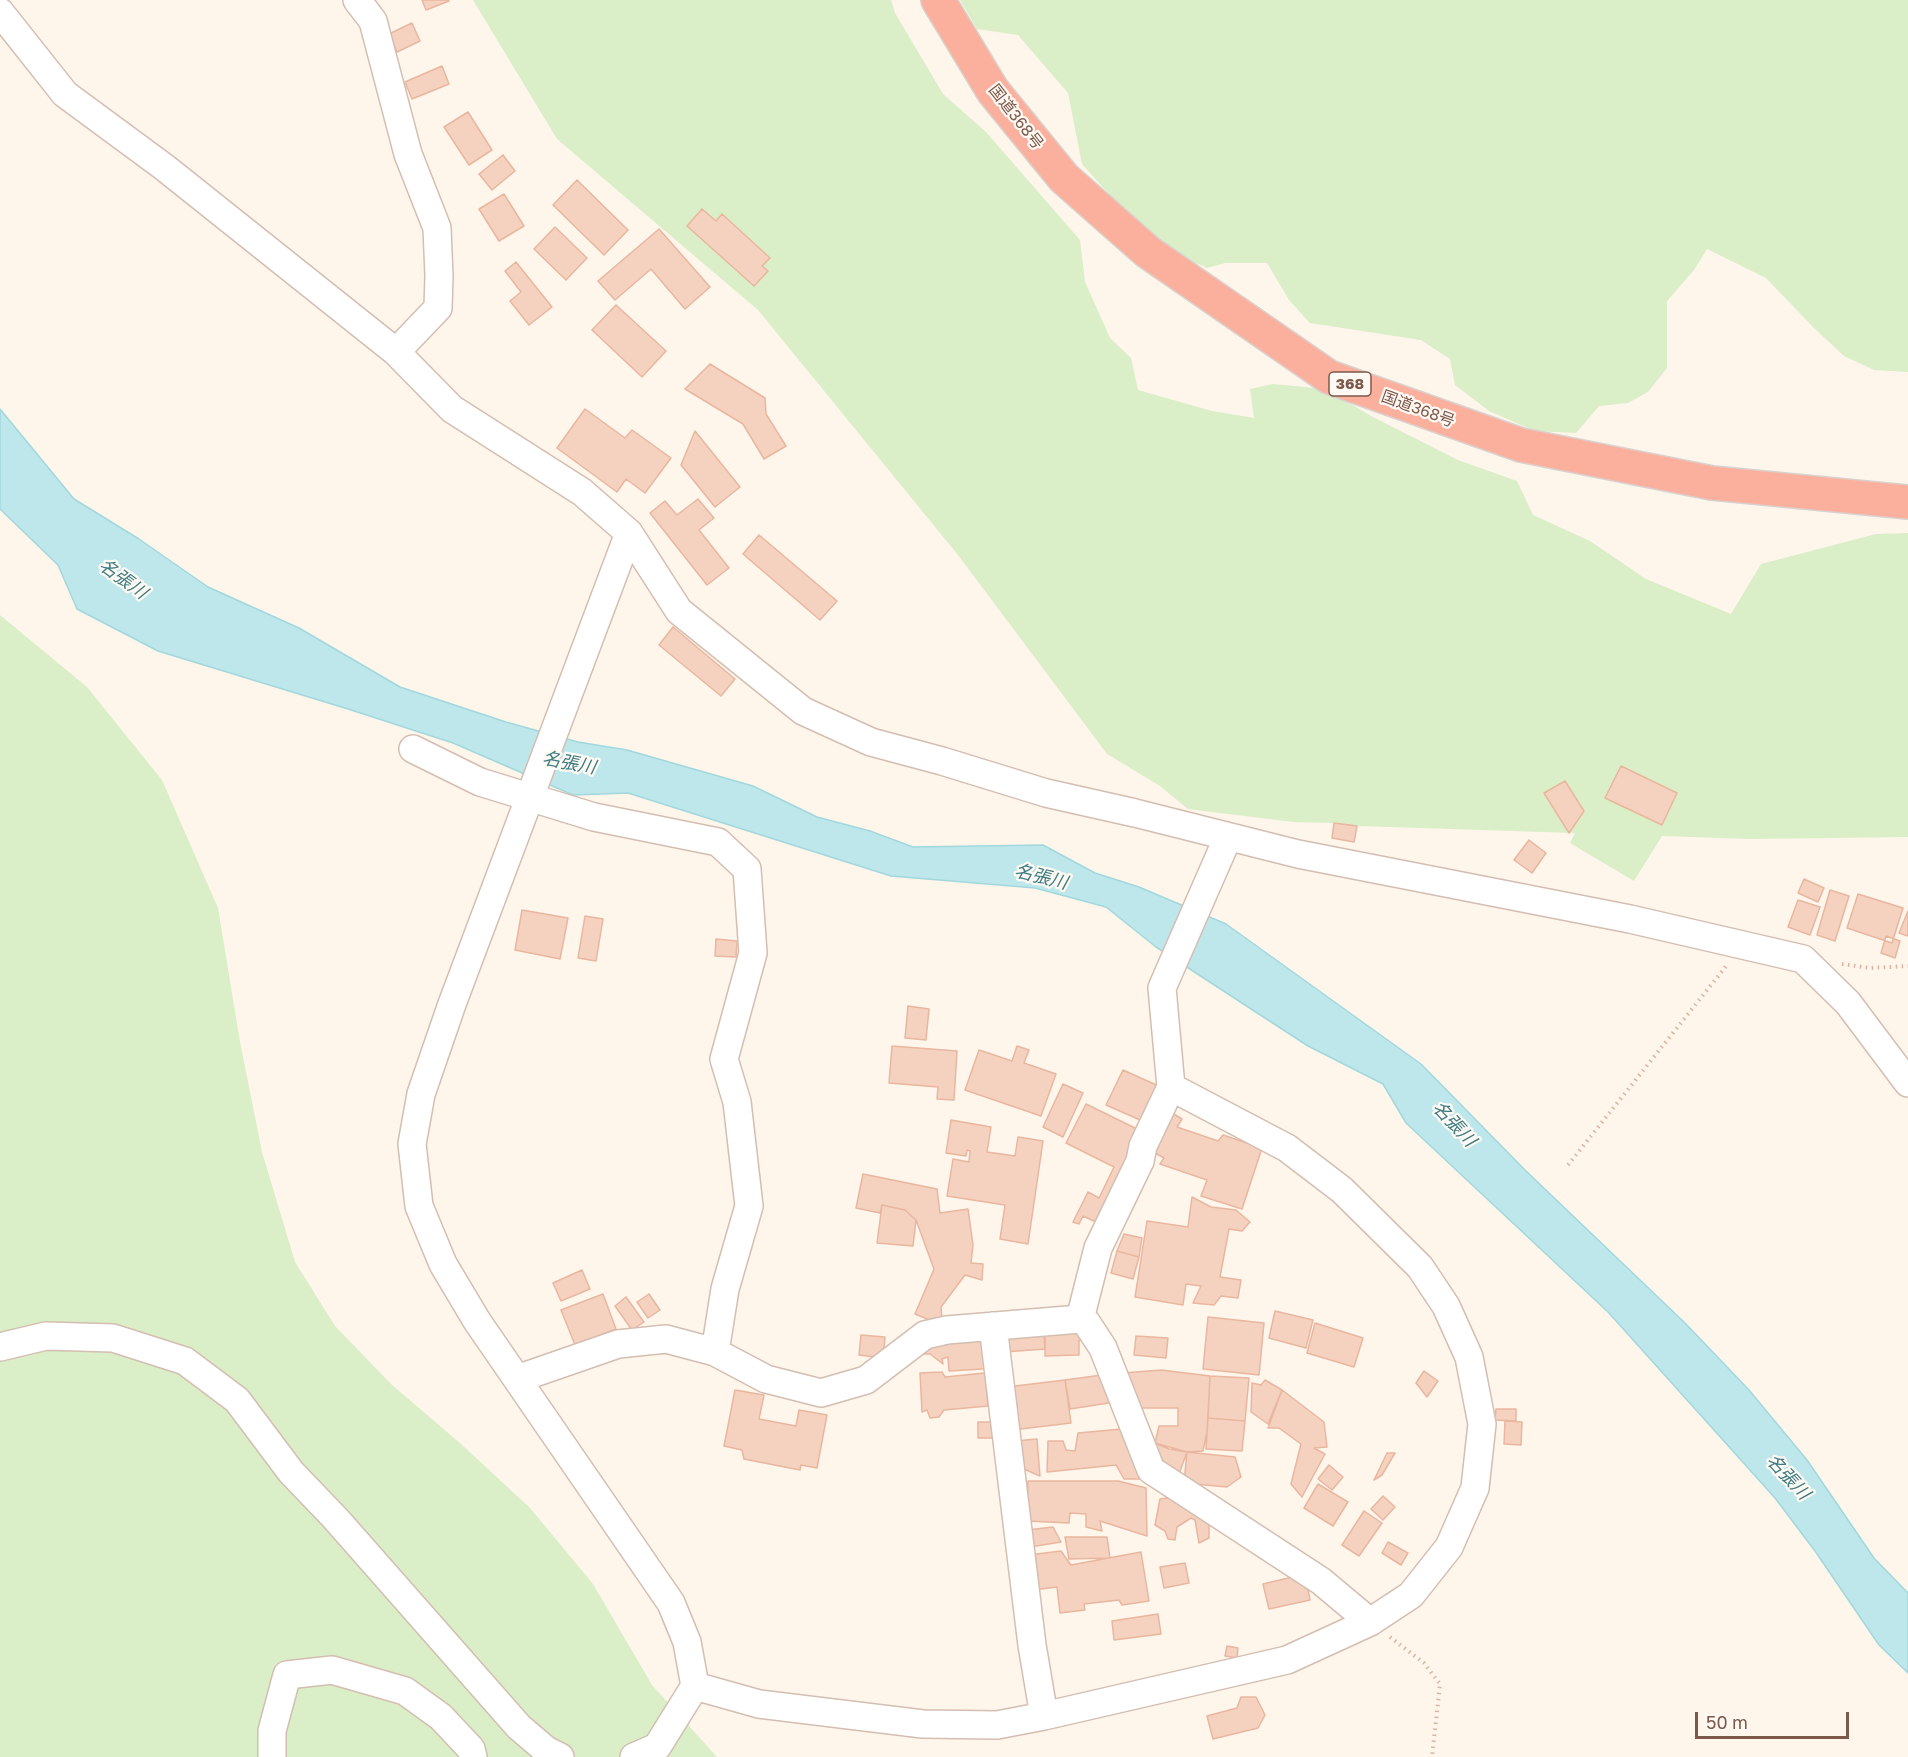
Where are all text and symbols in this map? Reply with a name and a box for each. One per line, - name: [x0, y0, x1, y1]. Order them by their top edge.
- street label: 国道368号: [985, 81, 1047, 153]
- road number: 368: [1329, 372, 1371, 396]
- street label: 国道368号: [1379, 387, 1457, 431]
- water label: 名張川: [95, 554, 151, 604]
- water label: 名張川: [540, 747, 598, 779]
- water label: 名張川: [1012, 860, 1070, 894]
- water label: 名張川: [1428, 1097, 1480, 1151]
- water label: 名張川: [1762, 1450, 1814, 1504]
- scale bar: [1698, 1700, 1852, 1738]
- text: 50 m: [1706, 1711, 1748, 1733]

